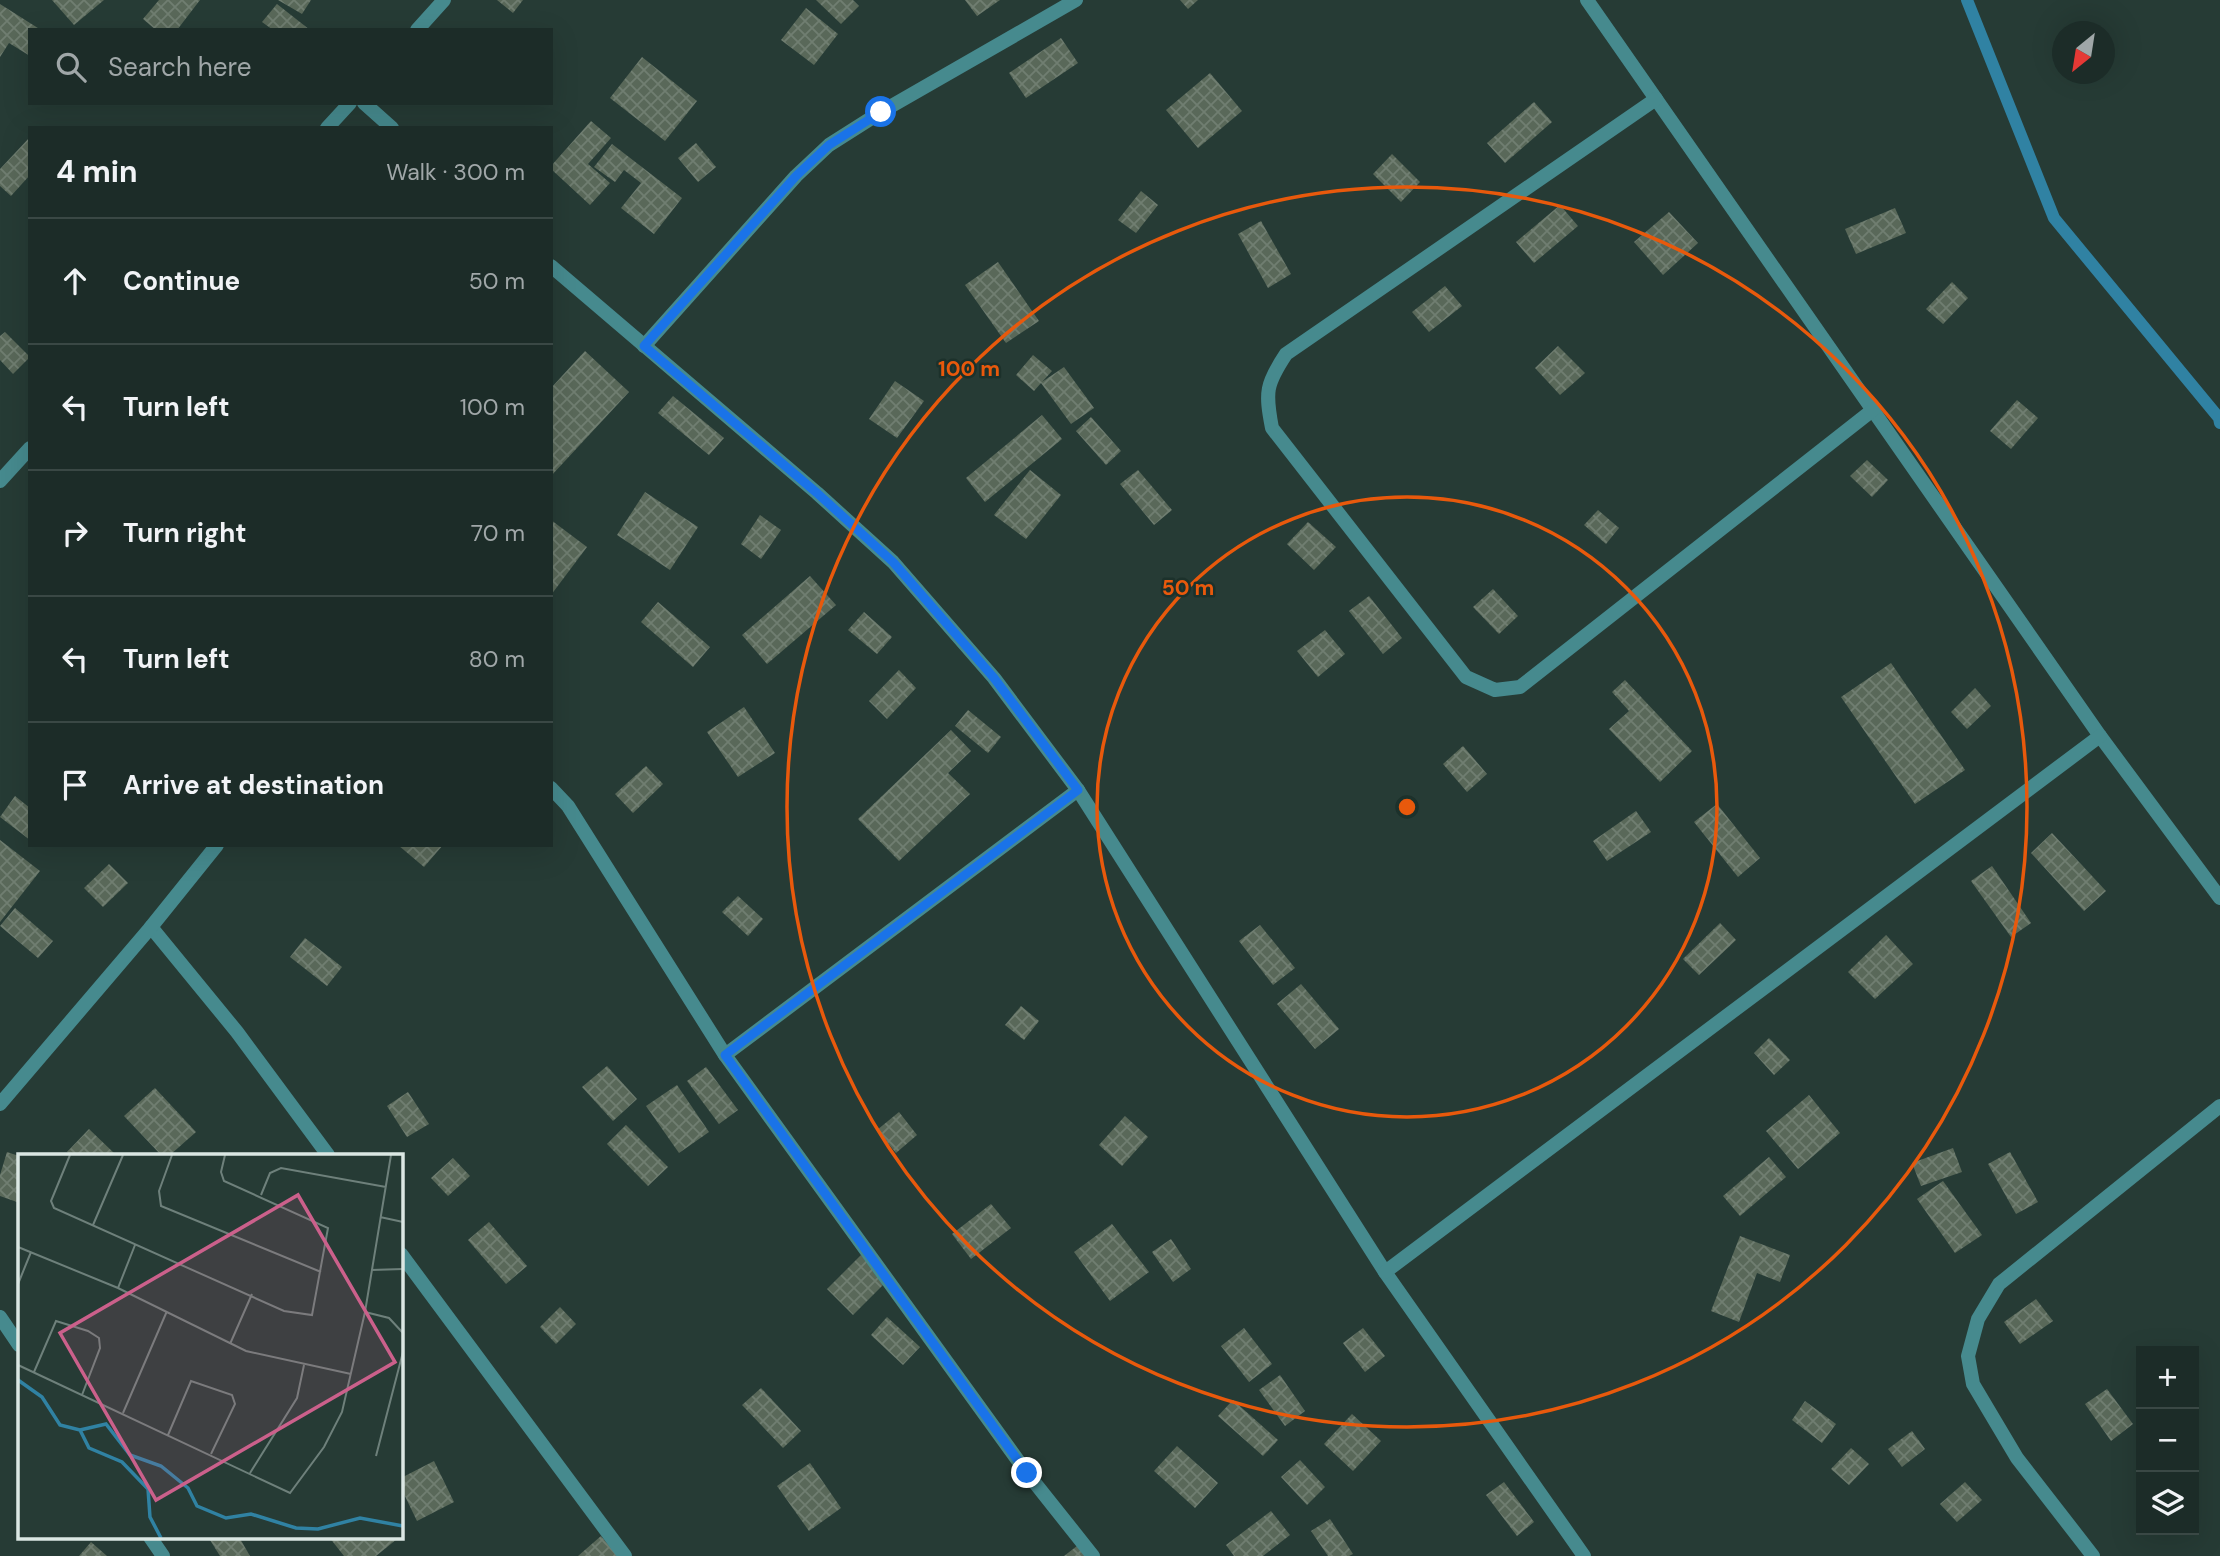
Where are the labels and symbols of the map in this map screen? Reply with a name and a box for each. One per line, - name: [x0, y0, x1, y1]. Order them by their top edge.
- north arrow: [2052, 21, 2115, 84]
- route start: [865, 96, 896, 127]
- text: 100 m: [938, 355, 1000, 383]
- text: 50 m: [1162, 574, 1214, 602]
- centre of rings: [1395, 795, 1419, 819]
- inset map: [18, 1154, 402, 1538]
- route end: [1011, 1457, 1042, 1488]

